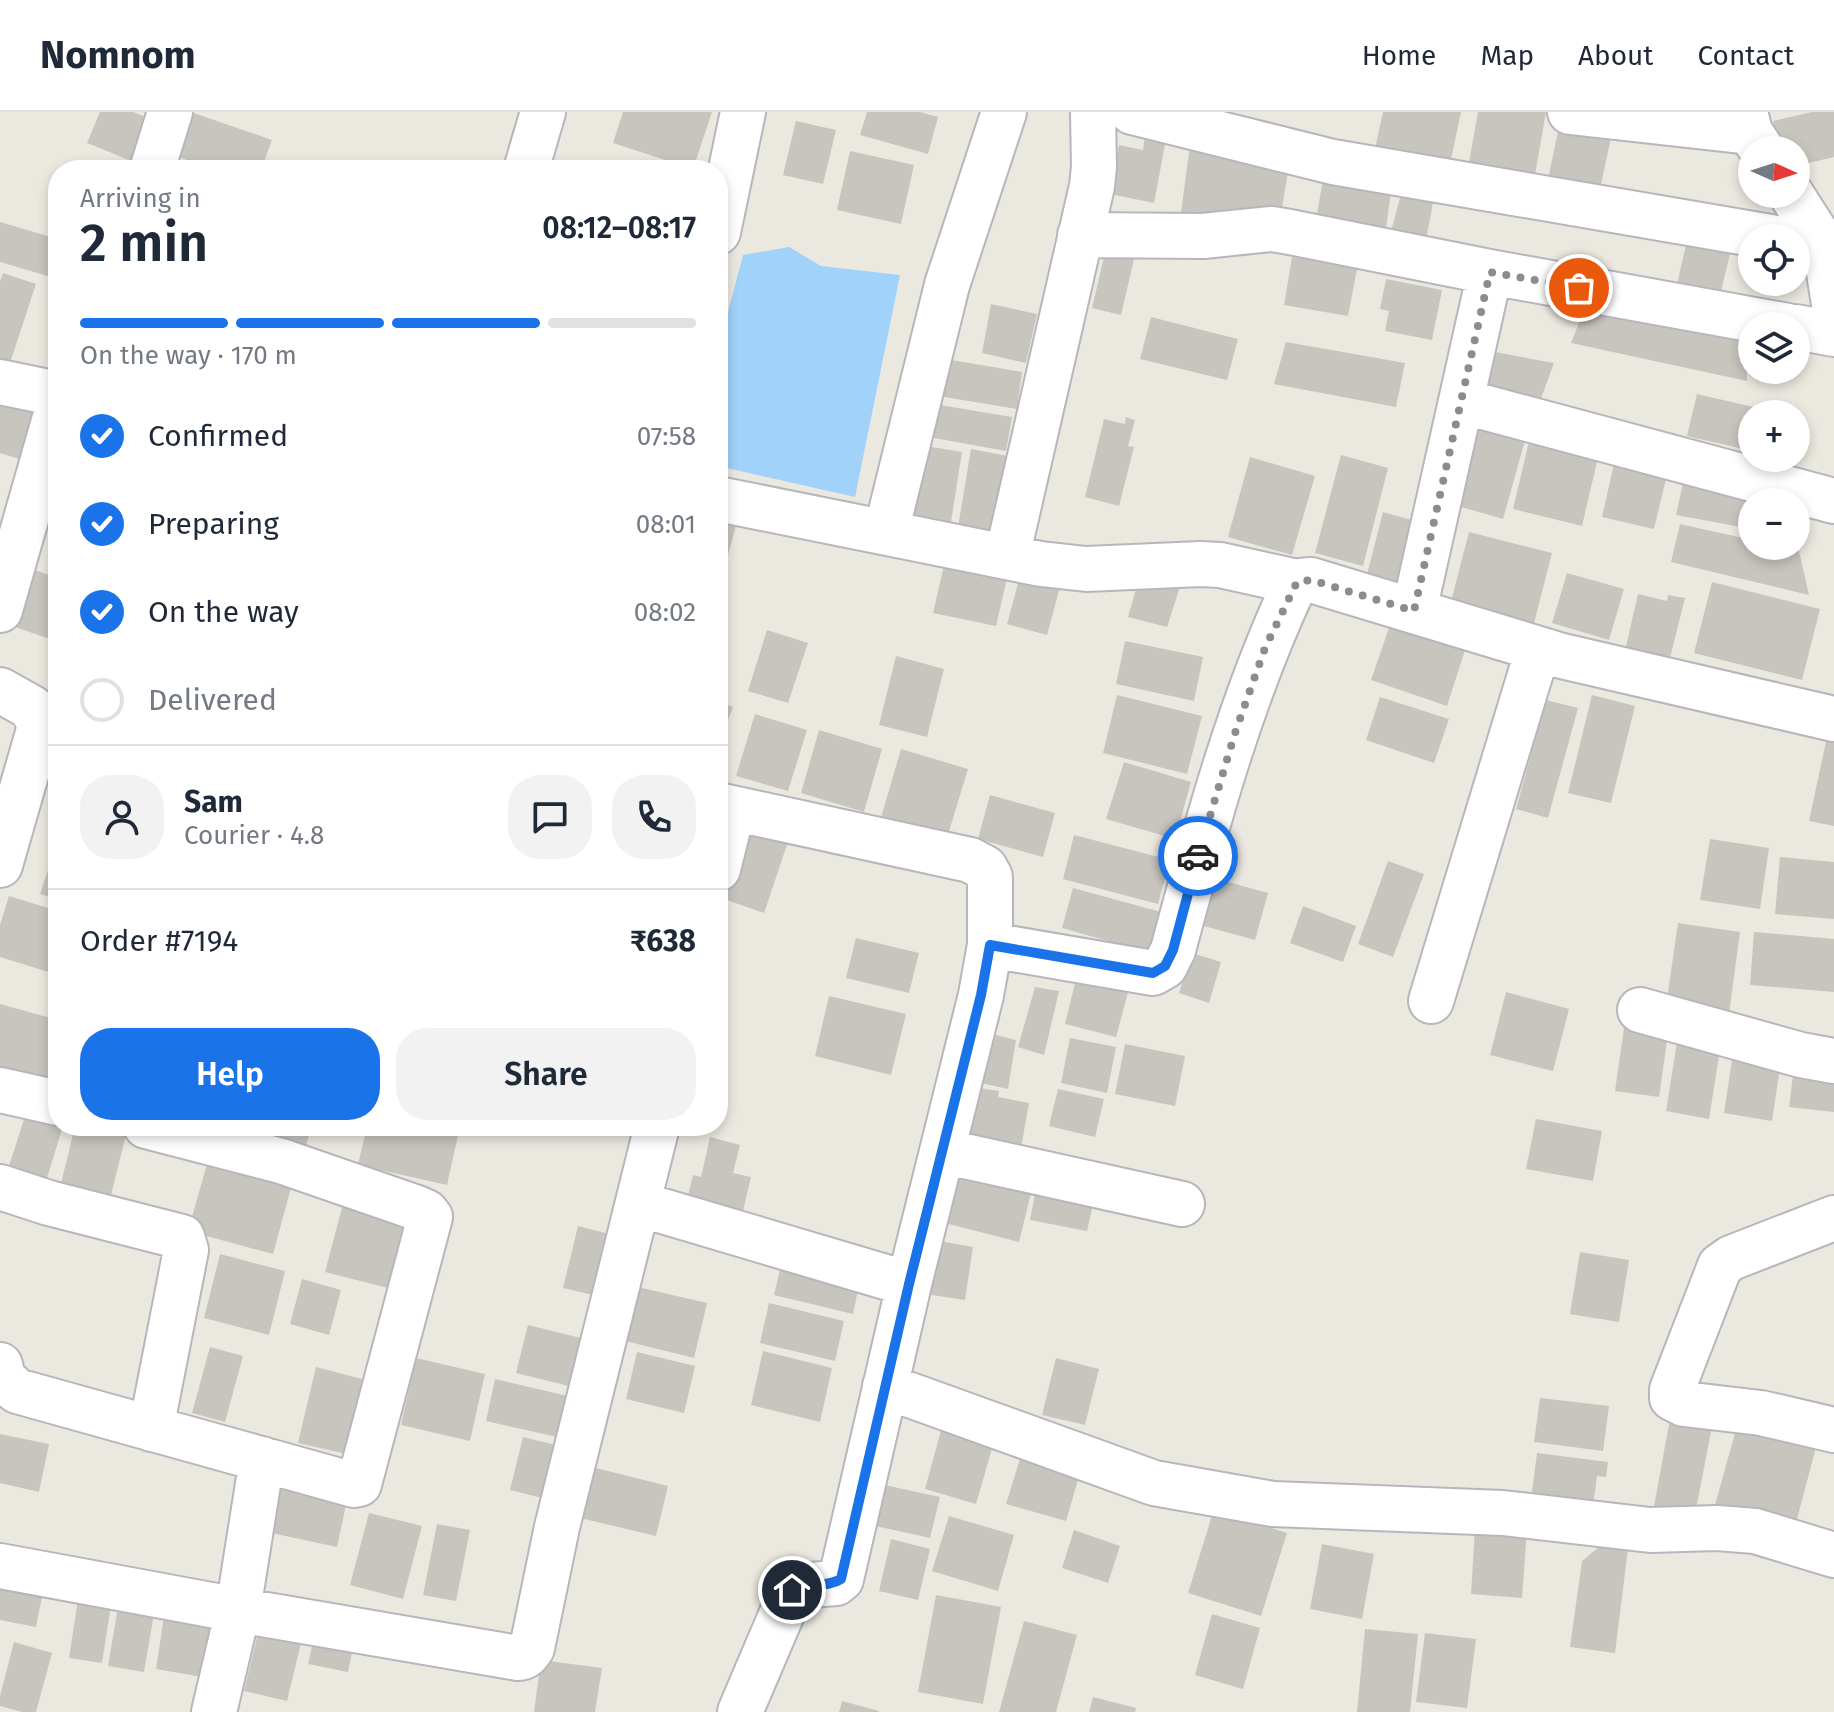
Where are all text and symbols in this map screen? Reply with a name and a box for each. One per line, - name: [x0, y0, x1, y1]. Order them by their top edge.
- text: Nomnom: [40, 32, 196, 78]
- text: Home: [1362, 39, 1436, 72]
- text: Map: [1480, 39, 1534, 72]
- text: About: [1578, 39, 1653, 72]
- text: Contact: [1697, 39, 1794, 72]
- north arrow: [1738, 136, 1810, 208]
- map controls: [1738, 136, 1810, 560]
- text: Arriving in: [80, 183, 201, 214]
- text: 08:12–08:17: [542, 210, 696, 246]
- text: 2 min: [80, 212, 208, 275]
- button: locate: [1738, 224, 1810, 296]
- pin: [1545, 254, 1613, 322]
- icon: bag: [1557, 266, 1601, 310]
- button: layers: [1738, 312, 1810, 384]
- text: On the way · 170 m: [80, 340, 297, 371]
- button: +: [1738, 400, 1810, 472]
- icon: check: [80, 414, 124, 458]
- text: Confirmed: [148, 418, 288, 454]
- text: 07:58: [637, 421, 696, 452]
- button: −: [1738, 488, 1810, 560]
- icon: check: [80, 502, 124, 546]
- text: Preparing: [148, 506, 279, 542]
- text: 08:01: [636, 509, 696, 540]
- icon: check: [80, 590, 124, 634]
- text: On the way: [148, 594, 299, 630]
- text: 08:02: [634, 597, 696, 628]
- text: Delivered: [148, 682, 277, 718]
- button: person: [80, 775, 164, 859]
- button: chat: [508, 775, 592, 859]
- button: phone: [612, 775, 696, 859]
- text: Sam: [184, 784, 243, 820]
- courier: [1158, 816, 1238, 896]
- text: Courier · 4.8: [184, 820, 324, 851]
- icon: car: [1176, 834, 1220, 878]
- text: Order #7194: [80, 923, 238, 959]
- text: ₹638: [630, 923, 696, 959]
- button: Help: [80, 1028, 380, 1120]
- button: Share: [396, 1028, 696, 1120]
- pin: [758, 1556, 826, 1624]
- icon: home: [770, 1568, 814, 1612]

